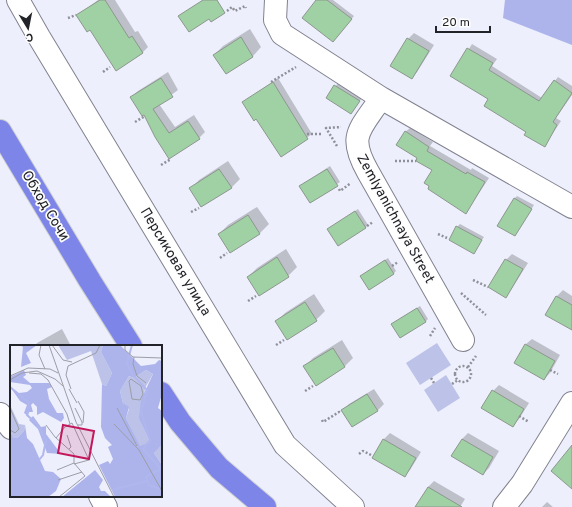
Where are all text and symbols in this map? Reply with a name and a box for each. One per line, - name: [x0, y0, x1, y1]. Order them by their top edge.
- north arrow: [8, 8, 48, 48]
- scale bar: [436, 8, 490, 34]
- text: 20 m: [442, 15, 470, 31]
- text: С: [25, 29, 34, 44]
- street label: Zemlyanichnaya Street: [352, 152, 438, 286]
- street label: Обход Сочи: [17, 168, 73, 244]
- street label: Персиковая улица: [136, 205, 214, 319]
- inset map: [10, 345, 162, 497]

